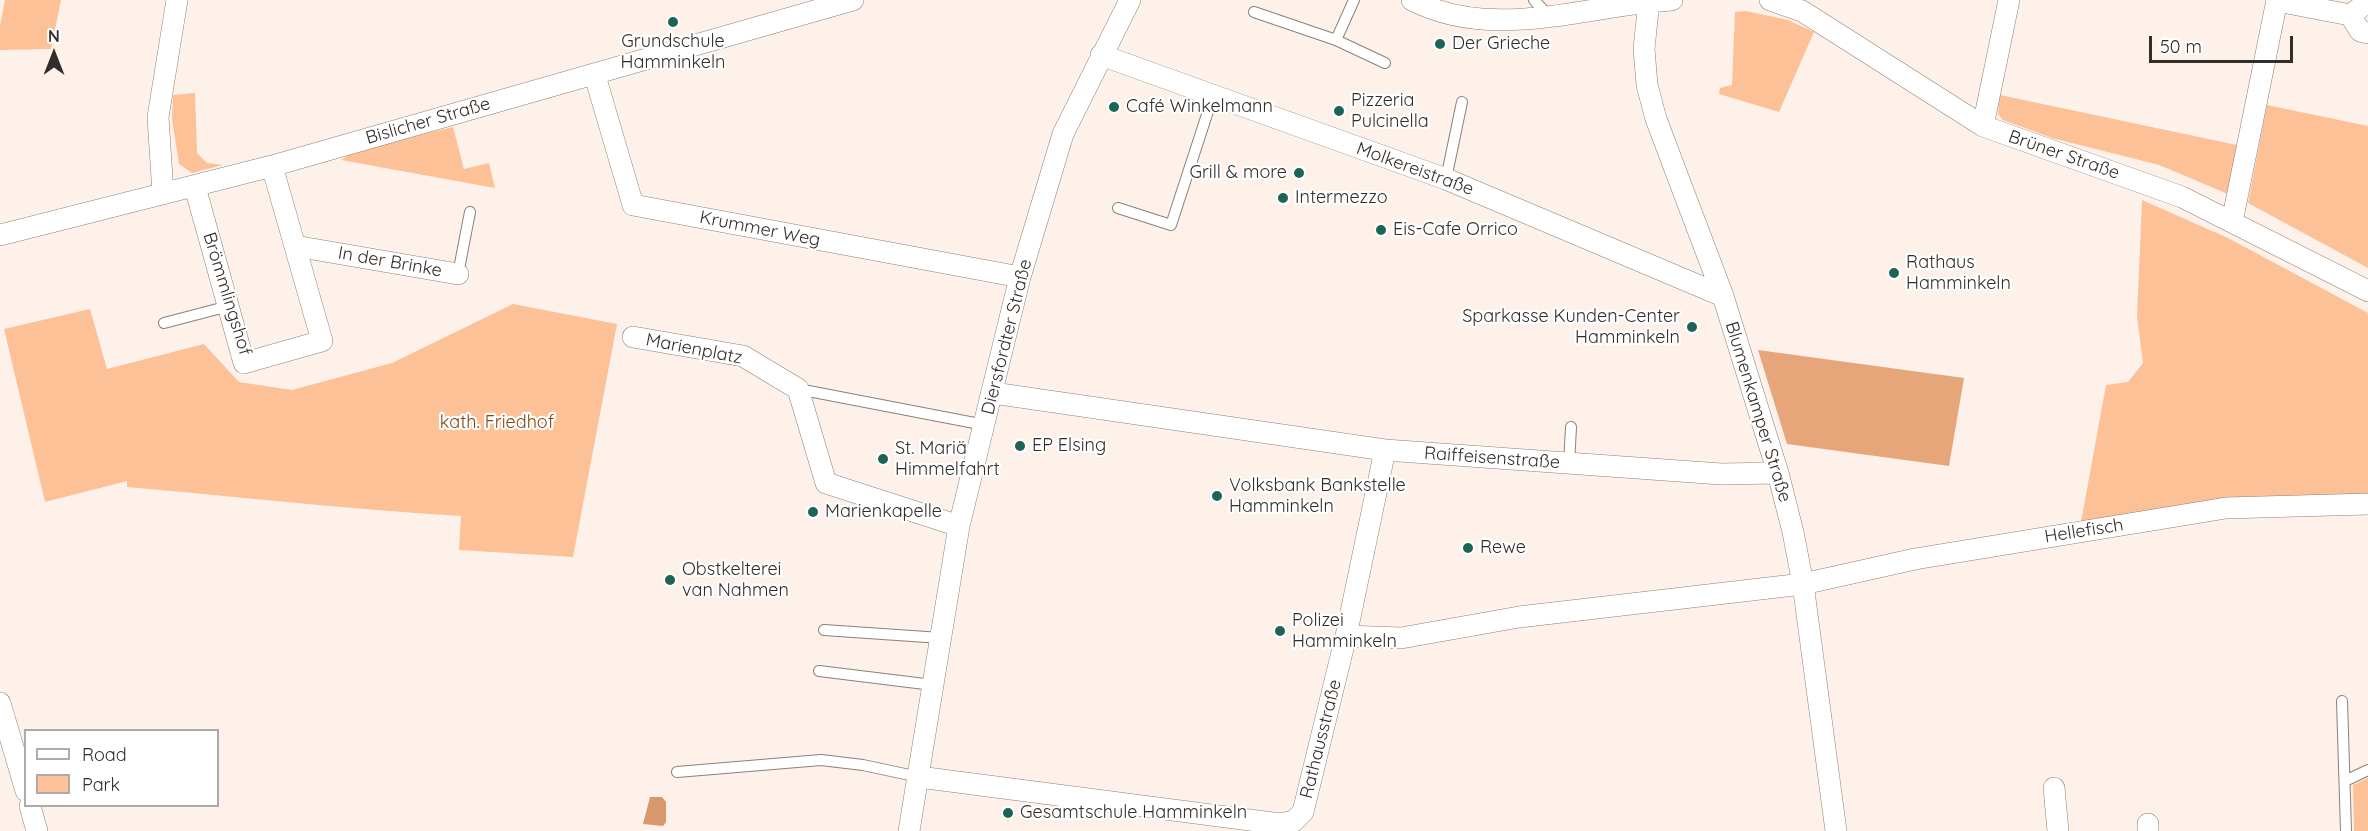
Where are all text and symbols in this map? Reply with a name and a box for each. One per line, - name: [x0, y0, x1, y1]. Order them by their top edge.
- marker: Grundschule Hamminkeln: [666, 15, 680, 29]
- north arrow: [24, 24, 84, 84]
- scale bar: [2152, 24, 2296, 62]
- text: N: [48, 26, 60, 46]
- place label: Grundschule Hamminkeln: [621, 31, 725, 74]
- place label: Der Grieche: [1452, 33, 1550, 55]
- text: 50 m: [2160, 35, 2202, 58]
- marker: Der Grieche: [1433, 37, 1447, 51]
- place label: Pizzeria Pulcinella: [1351, 90, 1429, 132]
- street label: Bislicher Straße: [363, 93, 493, 149]
- place label: Café Winkelmann: [1126, 96, 1273, 118]
- marker: Café Winkelmann: [1107, 100, 1121, 114]
- marker: Pizzeria Pulcinella: [1332, 104, 1346, 118]
- street label: Brüner Straße: [2006, 126, 2122, 184]
- street label: Molkereistraße: [1353, 138, 1477, 200]
- place label: Grill & more: [1189, 162, 1287, 184]
- marker: Grill & more: [1292, 166, 1306, 180]
- place label: Intermezzo: [1295, 187, 1388, 209]
- marker: Intermezzo: [1276, 191, 1290, 205]
- street label: Krummer Weg: [698, 207, 822, 251]
- place label: Eis-Cafe Orrico: [1393, 219, 1518, 241]
- marker: Eis-Cafe Orrico: [1374, 223, 1388, 237]
- street label: Brömmlingshof: [198, 230, 256, 358]
- street label: In der Brinke: [336, 242, 444, 282]
- place label: Rathaus Hamminkeln: [1906, 252, 2011, 294]
- street label: Diersfordter Straße: [977, 257, 1037, 417]
- marker: Rathaus Hamminkeln: [1887, 266, 1901, 280]
- place label: Sparkasse Kunden-Center Hamminkeln: [1462, 306, 1680, 348]
- street label: Blumenkamper Straße: [1720, 319, 1796, 505]
- marker: Sparkasse Kunden-Center Hamminkeln: [1685, 320, 1699, 334]
- street label: Marienplatz: [644, 329, 744, 369]
- park label: kath. Friedhof: [440, 412, 554, 434]
- place label: EP Elsing: [1032, 435, 1106, 457]
- place label: St. Mariä Himmelfahrt: [895, 438, 1000, 480]
- marker: EP Elsing: [1013, 439, 1027, 453]
- street label: Raiffeisenstraße: [1423, 442, 1561, 474]
- marker: St. Mariä Himmelfahrt: [876, 452, 890, 466]
- place label: Volksbank Bankstelle Hamminkeln: [1229, 475, 1406, 518]
- marker: Volksbank Bankstelle Hamminkeln: [1210, 489, 1224, 503]
- place label: Marienkapelle: [825, 501, 942, 523]
- marker: Marienkapelle: [806, 505, 820, 519]
- street label: Hellefisch: [2043, 514, 2125, 548]
- place label: Rewe: [1480, 537, 1526, 559]
- marker: Rewe: [1461, 541, 1475, 555]
- place label: Obstkelterei van Nahmen: [682, 559, 789, 602]
- marker: Obstkelterei van Nahmen: [663, 573, 677, 587]
- place label: Polizei Hamminkeln: [1292, 610, 1397, 652]
- marker: Polizei Hamminkeln: [1273, 624, 1287, 638]
- street label: Rathausstraße: [1296, 677, 1346, 801]
- legend: [24, 729, 219, 807]
- text: Road: [82, 743, 127, 766]
- text: Park: [82, 773, 120, 796]
- place label: Gesamtschule Hamminkeln: [1020, 802, 1247, 824]
- marker: Gesamtschule Hamminkeln: [1001, 806, 1015, 820]

